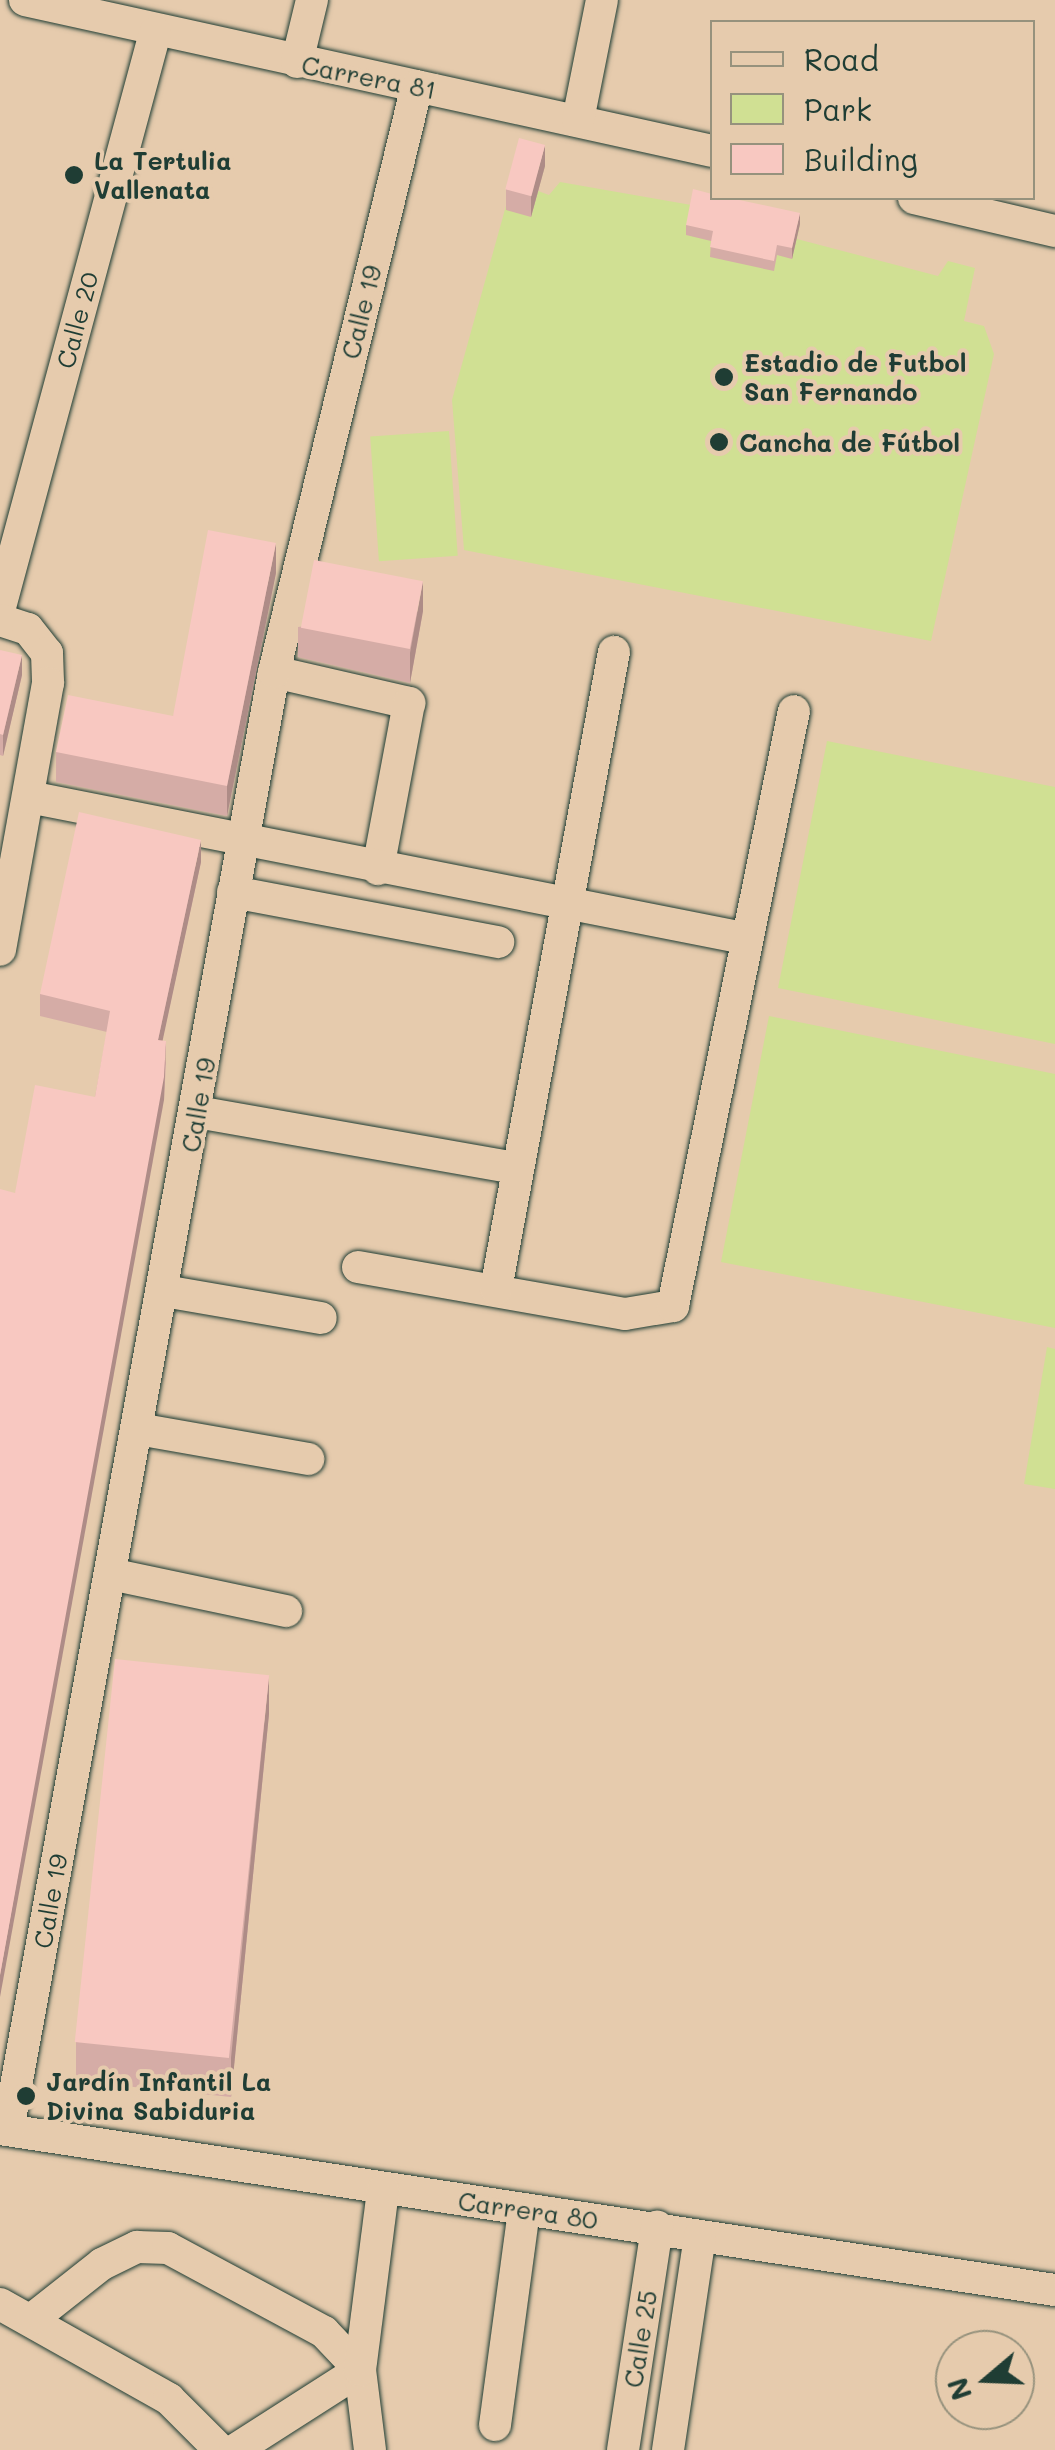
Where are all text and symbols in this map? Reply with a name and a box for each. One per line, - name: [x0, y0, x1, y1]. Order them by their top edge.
- legend: [710, 20, 1035, 200]
- text: Road: [804, 39, 879, 79]
- street label: Carrera 81: [299, 49, 439, 105]
- text: Park: [804, 89, 872, 129]
- text: Building: [804, 139, 918, 179]
- place label: La Tertulia Vallenata: [94, 146, 232, 205]
- marker: La Tertulia Vallenata: [63, 164, 85, 186]
- street label: Calle 19: [335, 262, 387, 362]
- street label: Calle 20: [50, 268, 104, 372]
- place label: Estadio de Futbol San Fernando: [744, 348, 966, 407]
- marker: Estadio de Futbol San Fernando: [713, 366, 735, 388]
- place label: Cancha de Fútbol: [739, 427, 960, 457]
- marker: Cancha de Fútbol: [708, 431, 730, 453]
- street label: Calle 19: [175, 1055, 221, 1155]
- street label: Calle 19: [27, 1851, 73, 1951]
- place label: Jardín Infantil La Divina Sabiduria: [46, 2067, 271, 2126]
- marker: Jardín Infantil La Divina Sabiduria: [15, 2085, 37, 2107]
- street label: Carrera 80: [456, 2185, 600, 2235]
- street label: Calle 25: [618, 2288, 662, 2390]
- north arrow: [935, 2330, 1035, 2430]
- text: N: [938, 2373, 979, 2405]

